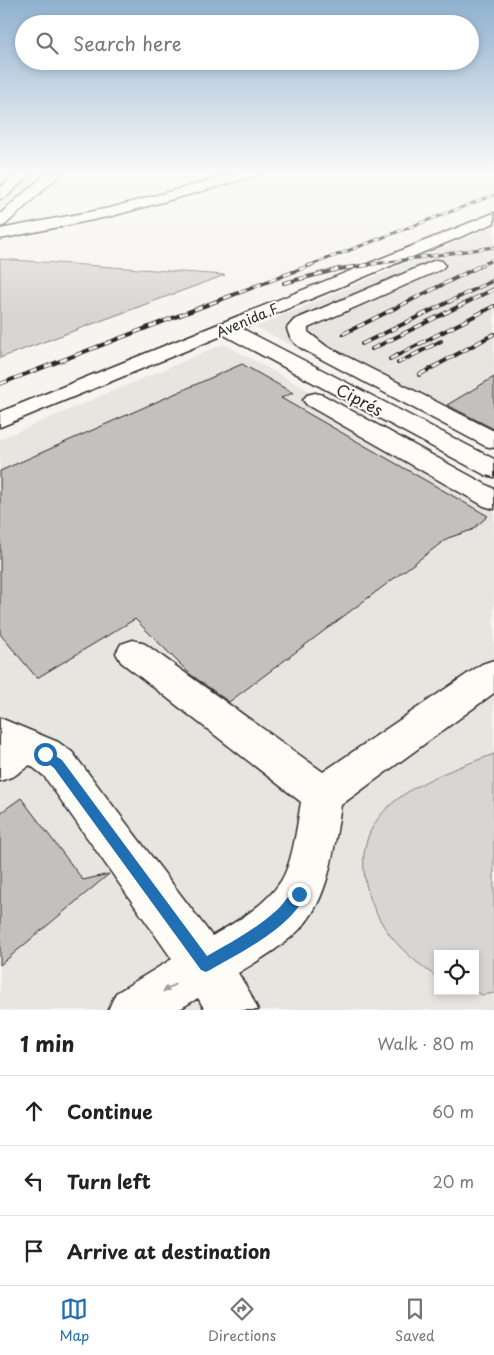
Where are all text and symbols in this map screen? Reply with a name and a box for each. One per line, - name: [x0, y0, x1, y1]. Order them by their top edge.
- search box: [15, 15, 479, 70]
- icon: search: [33, 29, 61, 57]
- text: Search here: [73, 29, 182, 57]
- street label: Avenida F: [213, 298, 281, 342]
- street label: Ciprés: [332, 377, 388, 421]
- route start: [34, 743, 57, 766]
- route end: [288, 883, 311, 906]
- map controls: [434, 950, 479, 995]
- button: locate: [434, 950, 479, 995]
- one-way arrow: [163, 983, 176, 992]
- text: 1 min: [20, 1027, 74, 1059]
- text: Walk · 80 m: [377, 1031, 474, 1055]
- icon: ahead: [20, 1097, 48, 1125]
- text: Continue: [67, 1097, 153, 1125]
- text: 60 m: [432, 1099, 474, 1123]
- icon: left: [20, 1167, 48, 1195]
- text: Turn left: [67, 1167, 151, 1195]
- text: 20 m: [433, 1169, 474, 1193]
- icon: arrive: [20, 1237, 48, 1265]
- text: Arrive at destination: [67, 1237, 271, 1265]
- tab: Map: [59, 1295, 89, 1346]
- tab: Directions: [208, 1295, 276, 1346]
- tab: Saved: [395, 1295, 435, 1346]

